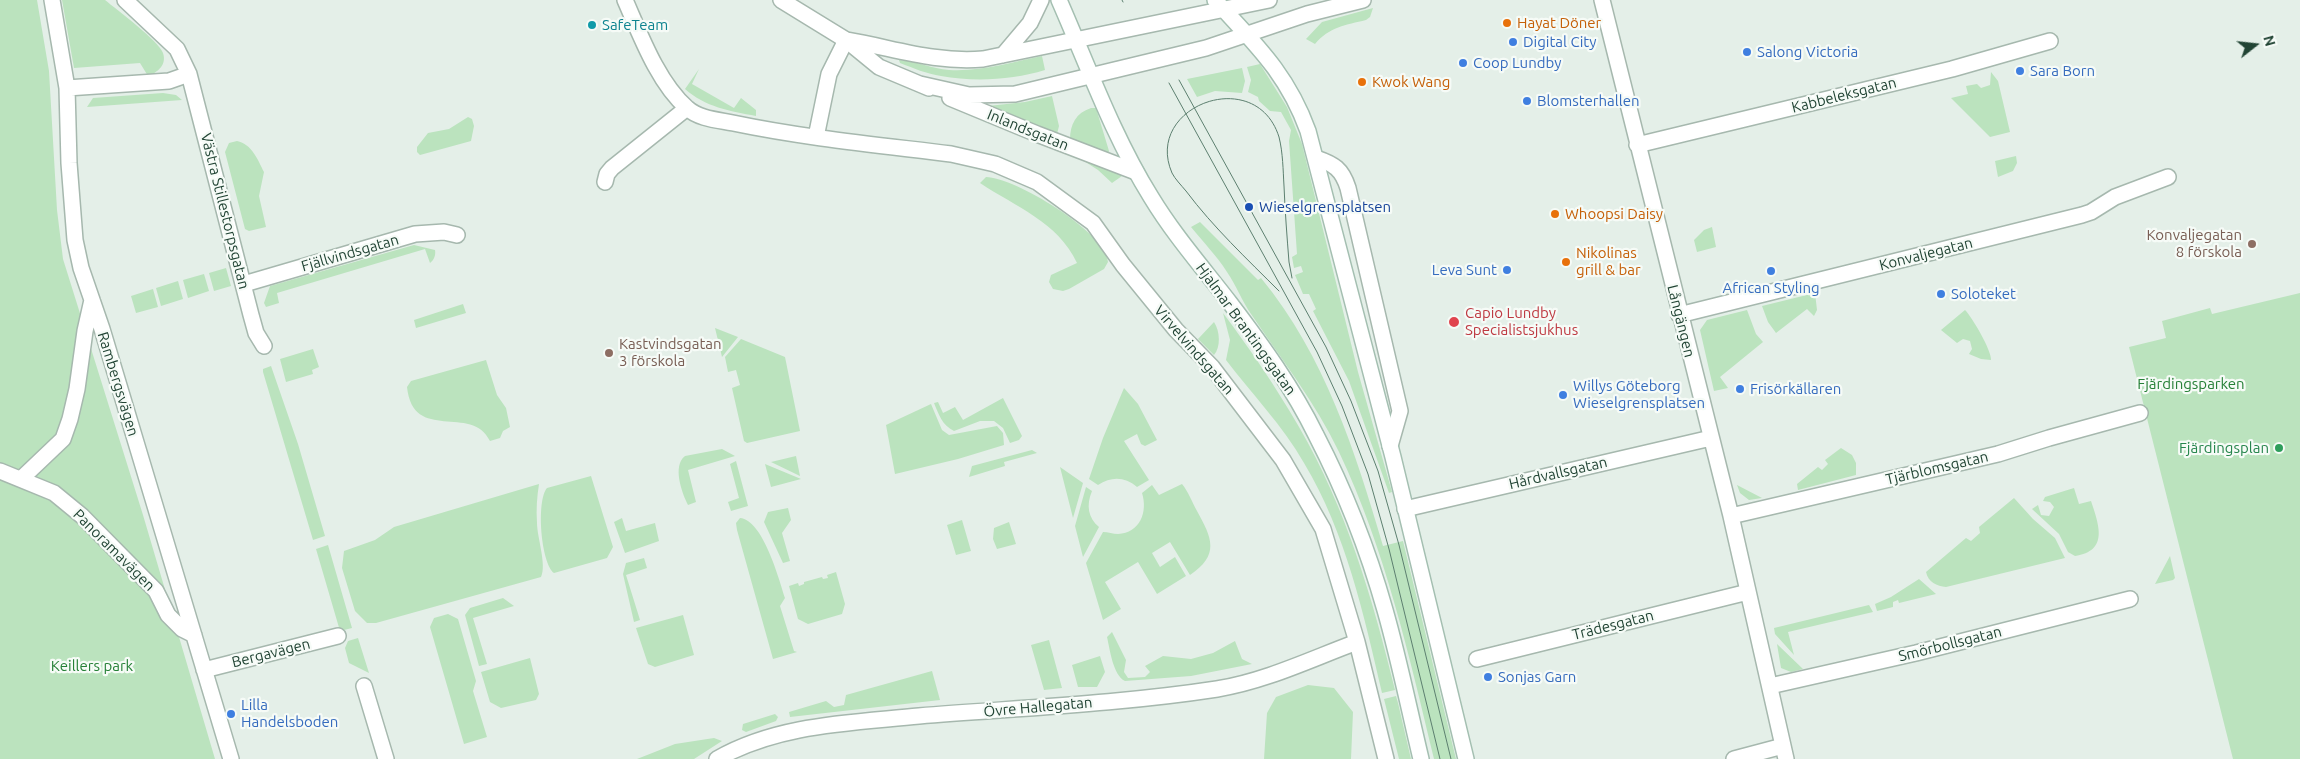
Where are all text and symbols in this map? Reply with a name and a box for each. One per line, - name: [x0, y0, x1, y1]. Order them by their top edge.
- place label: Hayat Döner: [1517, 14, 1601, 32]
- place label: SafeTeam: [602, 16, 668, 34]
- marker: Hayat Döner: [1501, 17, 1513, 29]
- marker: SafeTeam: [586, 19, 598, 31]
- north arrow: [2230, 20, 2280, 70]
- place label: Digital City: [1523, 33, 1596, 51]
- text: N: [2260, 34, 2279, 48]
- marker: Digital City: [1507, 36, 1519, 48]
- place label: Salong Victoria: [1757, 43, 1858, 61]
- marker: Salong Victoria: [1741, 46, 1753, 58]
- place label: Coop Lundby: [1473, 54, 1561, 72]
- marker: Coop Lundby: [1457, 57, 1469, 69]
- place label: Sara Born: [2030, 62, 2095, 80]
- marker: Sara Born: [2014, 65, 2026, 77]
- place label: Kwok Wang: [1372, 73, 1450, 91]
- street label: Kabbeleksgatan: [1790, 73, 1898, 117]
- marker: Kwok Wang: [1356, 76, 1368, 88]
- place label: Blomsterhallen: [1537, 92, 1639, 110]
- marker: Blomsterhallen: [1521, 95, 1533, 107]
- street label: Inlandsgatan: [985, 105, 1071, 155]
- street label: Västra Stillestorpsgatan: [197, 131, 253, 291]
- place label: Wieselgrensplatsen: [1259, 198, 1391, 216]
- marker: Wieselgrensplatsen: [1243, 201, 1255, 213]
- place label: Whoopsi Daisy: [1565, 205, 1663, 223]
- marker: Whoopsi Daisy: [1549, 208, 1561, 220]
- place label: Konvaljegatan 8 förskola: [2146, 226, 2242, 261]
- street label: Fjällvindsgatan: [299, 231, 401, 275]
- street label: Konvaljegatan: [1877, 234, 1975, 274]
- marker: Konvaljegatan 8 förskola: [2246, 238, 2258, 250]
- place label: Nikolinas grill & bar: [1576, 244, 1641, 279]
- marker: Nikolinas grill & bar: [1560, 256, 1572, 268]
- street label: Hjalmar Brantingsgatan: [1192, 260, 1300, 398]
- place label: Leva Sunt: [1432, 261, 1497, 279]
- marker: Leva Sunt: [1501, 264, 1513, 276]
- marker: African Styling: [1765, 265, 1777, 277]
- place label: African Styling: [1722, 279, 1820, 297]
- street label: Långängen: [1663, 283, 1699, 359]
- place label: Soloteket: [1951, 285, 2016, 303]
- marker: Soloteket: [1935, 288, 1947, 300]
- street label: Virvelvindsgatan: [1150, 302, 1238, 398]
- place label: Capio Lundby Specialistsjukhus: [1465, 304, 1578, 339]
- marker: Capio Lundby Specialistsjukhus: [1447, 315, 1461, 329]
- street label: Rambergsvägen: [94, 330, 142, 438]
- place label: Kastvindsgatan 3 förskola: [619, 335, 722, 370]
- marker: Kastvindsgatan 3 förskola: [603, 347, 615, 359]
- park label: Fjärdingsparken: [2137, 375, 2245, 393]
- place label: Willys Göteborg Wieselgrensplatsen: [1573, 377, 1705, 412]
- place label: Frisörkällaren: [1750, 380, 1841, 398]
- marker: Frisörkällaren: [1734, 383, 1746, 395]
- marker: Willys Göteborg Wieselgrensplatsen: [1557, 389, 1569, 401]
- place label: Fjärdingsplan: [2179, 439, 2269, 457]
- marker: Fjärdingsplan: [2273, 442, 2285, 454]
- street label: Tjärblomsgatan: [1884, 447, 1990, 489]
- street label: Hårdvallsgatan: [1507, 453, 1609, 493]
- street label: Panoramavägen: [69, 505, 159, 595]
- street label: Trädesgatan: [1570, 606, 1656, 644]
- street label: Smörbollsgatan: [1897, 622, 2003, 666]
- street label: Bergavägen: [230, 635, 312, 671]
- park label: Keillers park: [51, 657, 133, 675]
- place label: Sonjas Garn: [1498, 668, 1576, 686]
- marker: Sonjas Garn: [1482, 671, 1494, 683]
- street label: Övre Hallegatan: [983, 693, 1093, 721]
- place label: Lilla Handelsboden: [241, 696, 338, 731]
- marker: Lilla Handelsboden: [225, 708, 237, 720]

